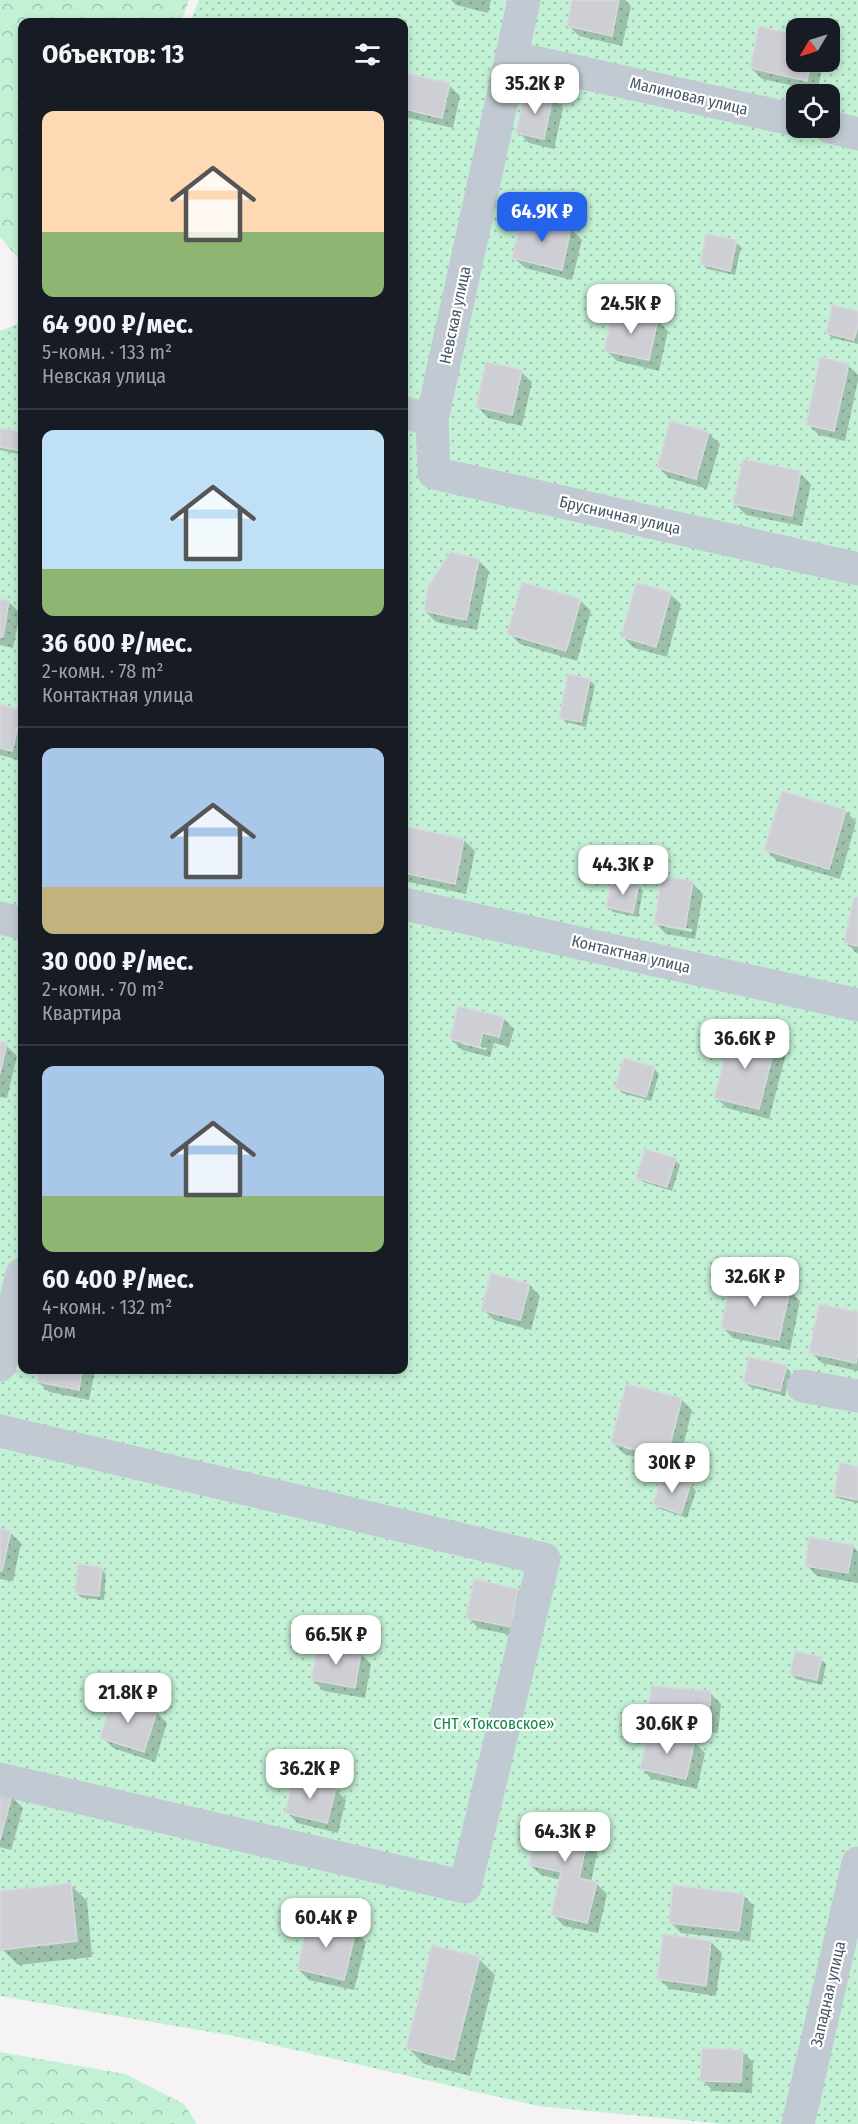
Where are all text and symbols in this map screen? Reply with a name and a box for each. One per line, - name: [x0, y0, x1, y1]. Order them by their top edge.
- north arrow: [786, 18, 840, 72]
- map controls: [786, 18, 840, 138]
- icon: filters: [351, 38, 384, 71]
- text: Объектов: 13: [42, 39, 184, 70]
- pin: 35.2K ₽: [480, 64, 590, 115]
- text: 35.2K ₽: [505, 71, 565, 95]
- street label: Малиновая улица: [628, 73, 750, 119]
- button: locate: [786, 84, 840, 138]
- icon: home: [159, 150, 267, 258]
- pin: 64.9K ₽: [487, 192, 597, 243]
- text: 64.9K ₽: [511, 199, 573, 223]
- street label: Невская улица: [435, 264, 475, 366]
- pin: 24.5K ₽: [576, 284, 686, 335]
- text: 24.5K ₽: [601, 291, 661, 315]
- text: 64 900 ₽/мес.: [42, 309, 193, 340]
- text: 5-комн. · 133 m²: [42, 340, 172, 364]
- text: Невская улица: [42, 364, 166, 388]
- icon: home: [159, 469, 267, 577]
- street label: Брусничная улица: [557, 492, 683, 538]
- text: 36 600 ₽/мес.: [42, 628, 192, 659]
- text: 2-комн. · 78 m²: [42, 659, 164, 683]
- text: Контактная улица: [42, 683, 193, 707]
- icon: home: [159, 787, 267, 895]
- pin: 44.3K ₽: [568, 845, 678, 896]
- text: 44.3K ₽: [592, 852, 654, 876]
- street label: Контактная улица: [570, 931, 692, 977]
- text: 30 000 ₽/мес.: [42, 946, 194, 977]
- text: 2-комн. · 70 m²: [42, 977, 164, 1001]
- text: Квартира: [42, 1001, 122, 1025]
- pin: 36.6K ₽: [690, 1019, 800, 1070]
- text: 36.6K ₽: [714, 1026, 776, 1050]
- icon: home: [159, 1105, 267, 1213]
- pin: 32.6K ₽: [700, 1257, 810, 1308]
- text: 60 400 ₽/мес.: [42, 1264, 194, 1295]
- text: 32.6K ₽: [725, 1264, 785, 1288]
- text: 4-комн. · 132 m²: [42, 1295, 172, 1319]
- text: Дом: [42, 1319, 76, 1343]
- pin: 30K ₽: [630, 1443, 714, 1494]
- text: 30K ₽: [649, 1450, 695, 1474]
- pin: 66.5K ₽: [281, 1615, 391, 1666]
- text: 66.5K ₽: [305, 1622, 367, 1646]
- pin: 21.8K ₽: [73, 1673, 183, 1724]
- text: 21.8K ₽: [98, 1680, 158, 1704]
- pin: 30.6K ₽: [612, 1704, 722, 1755]
- text: 30.6K ₽: [636, 1711, 698, 1735]
- park label: СНТ «Токсовское»: [433, 1714, 555, 1733]
- pin: 36.2K ₽: [255, 1749, 365, 1800]
- text: 36.2K ₽: [280, 1756, 340, 1780]
- pin: 64.3K ₽: [510, 1812, 620, 1863]
- text: 64.3K ₽: [534, 1819, 596, 1843]
- pin: 60.4K ₽: [271, 1898, 381, 1949]
- text: 60.4K ₽: [295, 1905, 357, 1929]
- street label: Западная улица: [807, 1939, 849, 2049]

